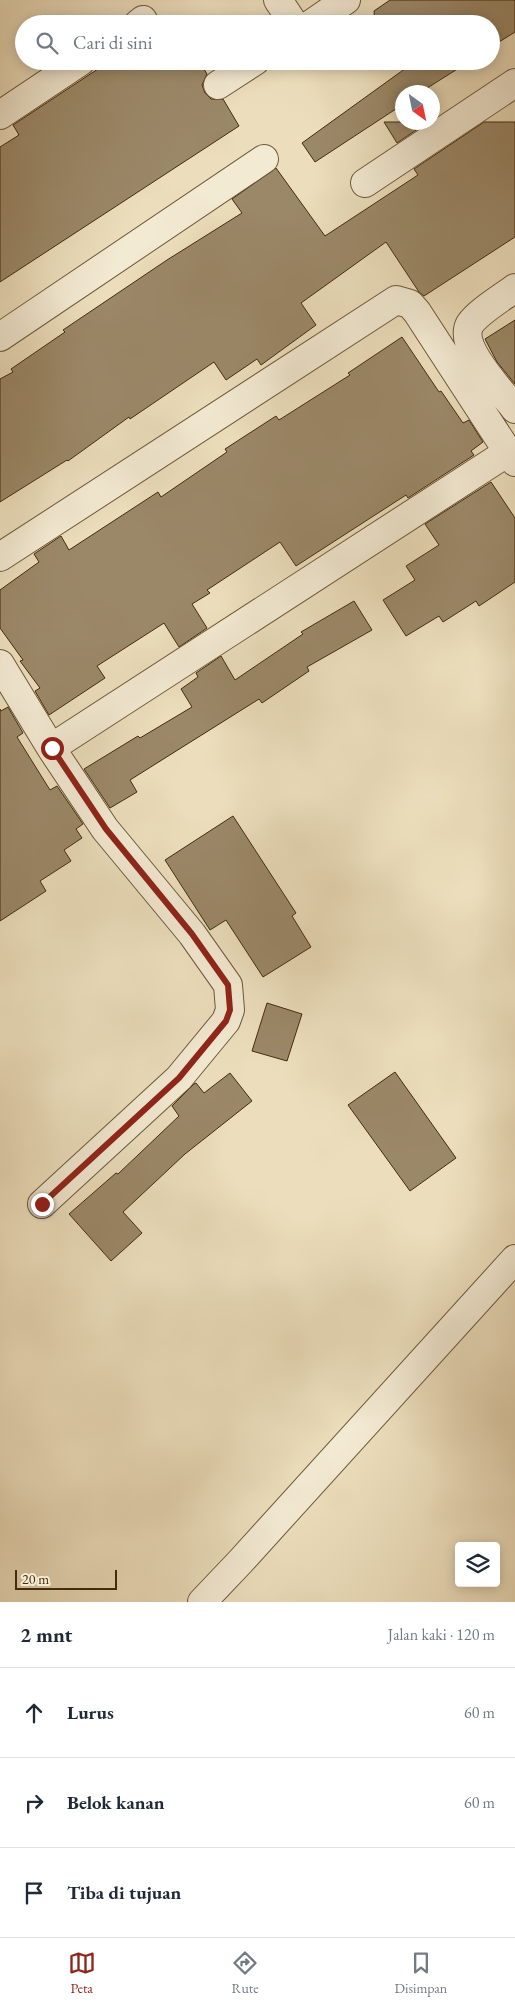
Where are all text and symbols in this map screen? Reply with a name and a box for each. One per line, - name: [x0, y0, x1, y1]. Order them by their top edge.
- search box: [15, 15, 500, 70]
- icon: search: [33, 29, 61, 57]
- text: Cari di sini: [73, 30, 152, 55]
- north arrow: [395, 85, 440, 130]
- route start: [41, 737, 64, 760]
- route end: [31, 1193, 54, 1216]
- map controls: [455, 1542, 500, 1587]
- button: layers: [455, 1542, 500, 1587]
- scale bar: [15, 1567, 118, 1590]
- text: 20 m: [22, 1570, 49, 1588]
- text: 2 mnt: [20, 1621, 72, 1648]
- text: Jalan kaki · 120 m: [388, 1624, 495, 1645]
- icon: ahead: [20, 1699, 48, 1727]
- text: Lurus: [67, 1700, 114, 1725]
- text: 60 m: [464, 1702, 495, 1723]
- icon: right: [20, 1789, 48, 1817]
- text: Belok kanan: [67, 1790, 165, 1815]
- text: 60 m: [464, 1792, 495, 1813]
- icon: arrive: [20, 1879, 48, 1907]
- text: Tiba di tujuan: [67, 1880, 181, 1905]
- tab: Peta: [68, 1949, 96, 1997]
- tab: Rute: [231, 1949, 259, 1997]
- tab: Disimpan: [394, 1949, 447, 1997]

